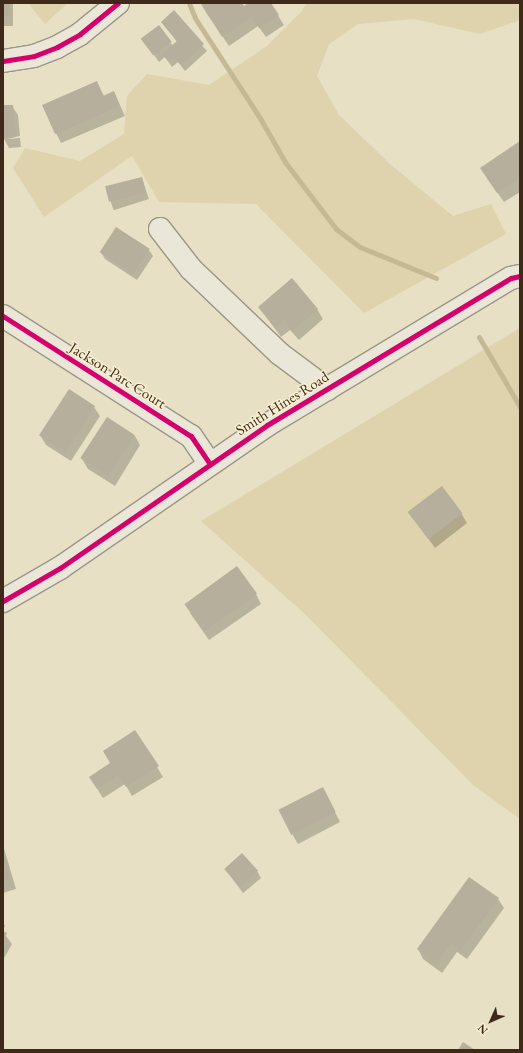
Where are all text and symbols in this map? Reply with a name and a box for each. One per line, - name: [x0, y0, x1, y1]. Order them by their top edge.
- street label: Jackson Parc Court: [66, 338, 170, 412]
- street label: Smith Hines Road: [232, 367, 332, 439]
- north arrow: [471, 1001, 511, 1041]
- text: N: [474, 1021, 491, 1038]

